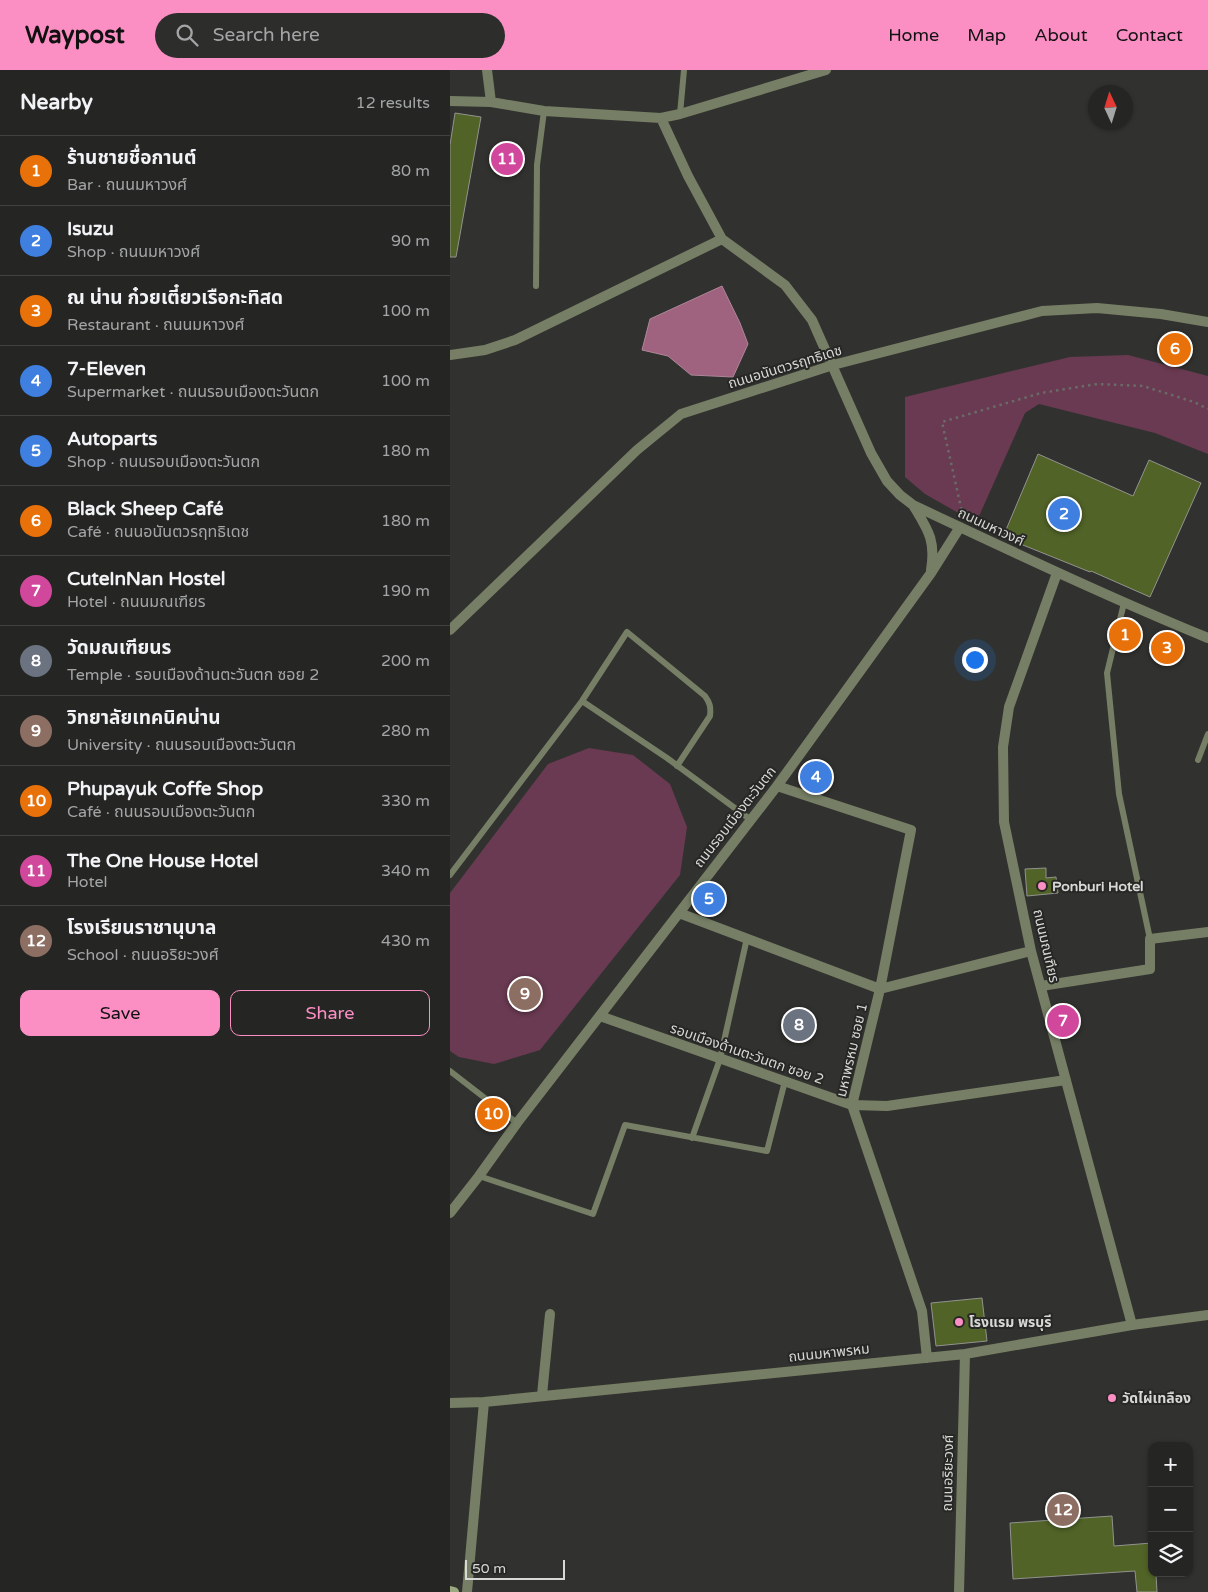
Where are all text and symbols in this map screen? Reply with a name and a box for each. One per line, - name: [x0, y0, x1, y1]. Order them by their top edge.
- search box: [155, 13, 505, 58]
- text: Waypost: [25, 21, 125, 50]
- icon: search: [173, 21, 201, 49]
- text: Search here: [213, 24, 320, 46]
- text: Home: [888, 24, 939, 46]
- text: Map: [967, 24, 1006, 46]
- text: About: [1034, 24, 1088, 46]
- text: Contact: [1116, 24, 1183, 46]
- north arrow: [1088, 85, 1133, 130]
- text: Nearby: [20, 90, 93, 115]
- text: 12 results: [356, 93, 430, 113]
- pin: 11: [491, 140, 523, 178]
- text: ร้านชายชื่อกานต์: [67, 147, 196, 169]
- text: 1: [31, 161, 41, 181]
- text: 80 m: [391, 161, 430, 181]
- text: Bar · ถนนมหาวงศ์: [67, 175, 187, 195]
- text: Isuzu: [67, 218, 114, 240]
- text: 2: [31, 231, 41, 251]
- text: 90 m: [391, 231, 430, 251]
- text: Shop · ถนนมหาวงศ์: [67, 242, 200, 262]
- text: ณ น่าน ก๋วยเตี๋ยวเรือกะทิสด: [67, 287, 283, 309]
- text: 3: [31, 301, 41, 321]
- text: 100 m: [381, 301, 430, 321]
- text: Restaurant · ถนนมหาวงศ์: [67, 315, 245, 335]
- pin: 6: [1159, 330, 1191, 368]
- street label: ถนนอนันตวรฤทธิเดช: [726, 342, 844, 392]
- text: 7-Eleven: [67, 358, 146, 380]
- text: 4: [31, 371, 41, 391]
- text: 100 m: [381, 371, 430, 391]
- text: Supermarket · ถนนรอบเมืองตะวันตก: [67, 382, 319, 402]
- text: Autoparts: [67, 428, 157, 450]
- text: 5: [31, 441, 41, 461]
- text: 180 m: [381, 441, 430, 461]
- text: Shop · ถนนรอบเมืองตะวันตก: [67, 452, 260, 472]
- pin: 2: [1048, 495, 1080, 533]
- text: Black Sheep Café: [67, 498, 224, 520]
- street label: ถนนมหาวงศ์: [955, 504, 1027, 550]
- text: 6: [31, 511, 41, 531]
- text: 180 m: [381, 511, 430, 531]
- text: Café · ถนนอนันตวรฤทธิเดช: [67, 522, 249, 542]
- text: CuteInNan Hostel: [67, 568, 226, 590]
- text: 7: [31, 581, 41, 601]
- text: 190 m: [381, 581, 430, 601]
- text: Hotel · ถนนมณเฑียร: [67, 592, 206, 612]
- pin: 1: [1109, 616, 1141, 654]
- pin: 3: [1151, 629, 1183, 667]
- text: วัดมณเฑียนร: [67, 637, 171, 659]
- your location: [962, 647, 988, 673]
- text: 8: [31, 651, 41, 671]
- text: 200 m: [381, 651, 430, 671]
- text: Temple · รอบเมืองด้านตะวันตก ซอย 2: [67, 665, 319, 685]
- text: วิทยาลัยเทคนิคน่าน: [67, 707, 221, 729]
- text: 9: [31, 721, 41, 741]
- text: 280 m: [381, 721, 430, 741]
- text: University · ถนนรอบเมืองตะวันตก: [67, 735, 296, 755]
- pin: 4: [800, 758, 832, 796]
- street label: ถนนรอบเมืองตะวันตก: [690, 763, 780, 871]
- text: Phupayuk Coffe Shop: [67, 778, 263, 800]
- text: 10: [26, 791, 46, 811]
- text: 330 m: [381, 791, 430, 811]
- text: Café · ถนนรอบเมืองตะวันตก: [67, 802, 255, 822]
- text: The One House Hotel: [67, 850, 258, 872]
- text: 11: [26, 861, 46, 881]
- text: 340 m: [381, 861, 430, 881]
- text: Hotel: [67, 872, 108, 892]
- place label: Ponburi Hotel: [1052, 878, 1144, 895]
- pin: 5: [693, 880, 725, 918]
- marker: Ponburi Hotel: [1036, 880, 1048, 892]
- street label: ถนนมณเฑียร: [1029, 908, 1063, 985]
- text: โรงเรียนราชานุบาล: [67, 917, 216, 939]
- text: 12: [26, 931, 46, 951]
- text: 430 m: [381, 931, 430, 951]
- text: School · ถนนอริยะวงศ์: [67, 945, 219, 965]
- pin: 9: [509, 975, 541, 1013]
- button: Save: [20, 990, 220, 1036]
- button: Share: [230, 990, 430, 1036]
- street label: มหาพรหม ซอย 1: [833, 1001, 871, 1099]
- pin: 7: [1047, 1002, 1079, 1040]
- pin: 8: [783, 1006, 815, 1044]
- street label: รอบเมืองด้านตะวันตก ซอย 2: [668, 1020, 826, 1088]
- pin: 10: [477, 1095, 509, 1133]
- place label: โรงแรม พรบุรี: [969, 1314, 1052, 1331]
- marker: โรงแรม พรบุรี: [953, 1316, 965, 1328]
- street label: ถนนมหาพรหม: [788, 1340, 870, 1366]
- place label: วัดไผ่เทลือง: [1122, 1390, 1191, 1407]
- marker: วัดไผ่เทลือง: [1106, 1392, 1118, 1404]
- street label: ถนนอริยะวงศ์: [939, 1434, 957, 1512]
- map controls: [1148, 1442, 1193, 1577]
- button: +: [1148, 1442, 1193, 1487]
- button: −: [1148, 1487, 1193, 1532]
- pin: 12: [1047, 1491, 1079, 1529]
- button: layers: [1148, 1532, 1193, 1577]
- scale bar: [465, 1557, 565, 1580]
- text: 50 m: [472, 1560, 506, 1577]

